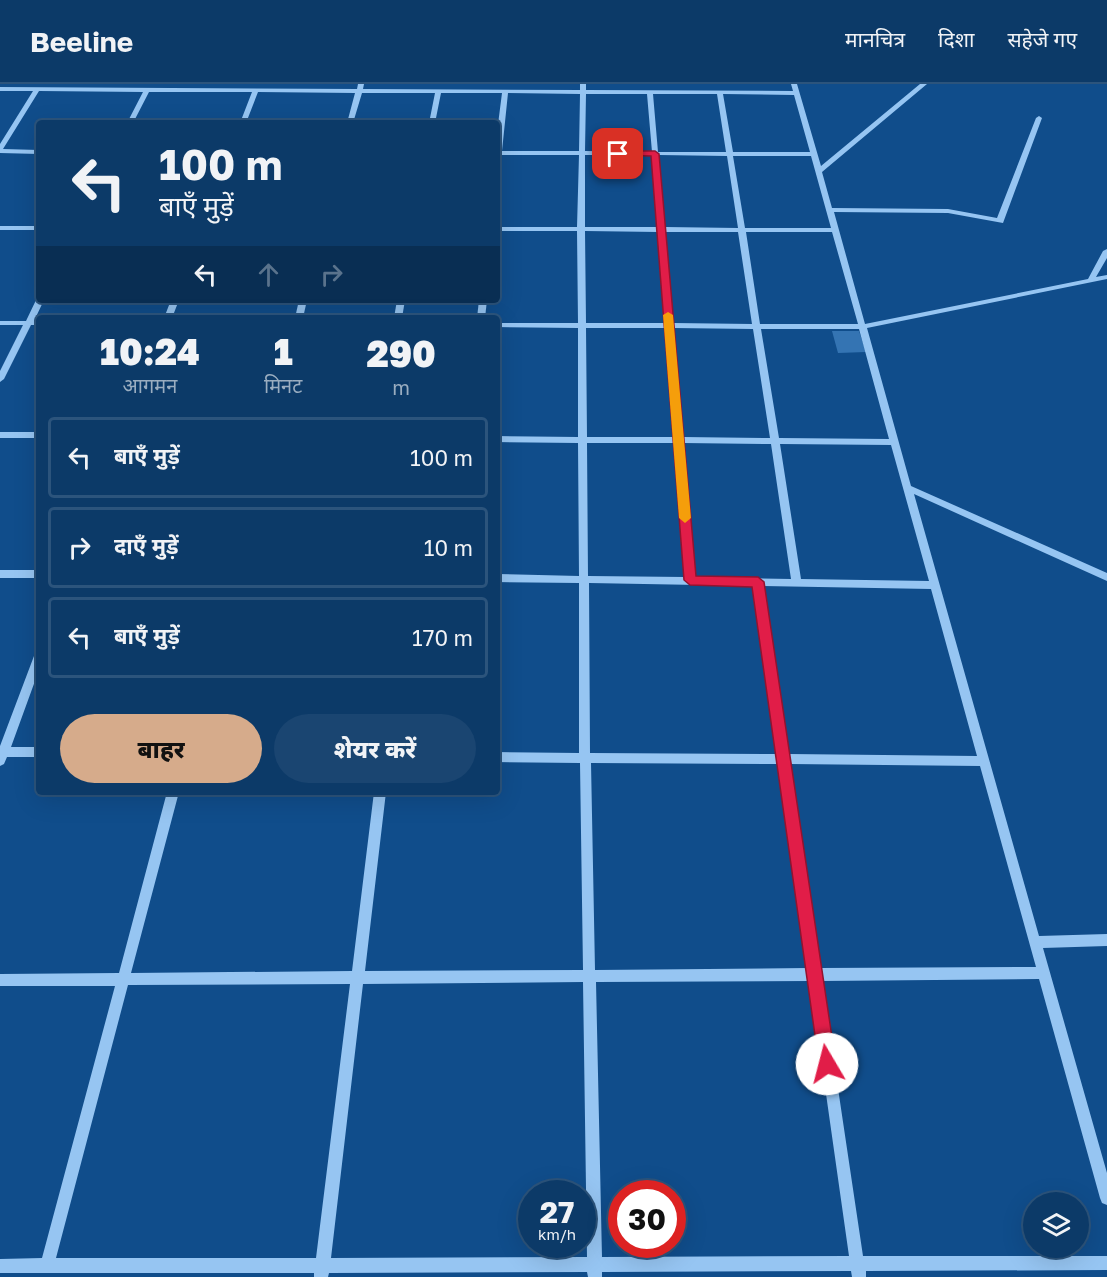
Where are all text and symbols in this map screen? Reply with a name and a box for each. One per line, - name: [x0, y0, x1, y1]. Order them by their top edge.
- text: Beeline: [30, 25, 133, 58]
- text: मानचित्र: [845, 26, 905, 52]
- text: दिशा: [938, 26, 974, 52]
- text: सहेजे गए: [1007, 26, 1077, 52]
- pin: [592, 128, 643, 179]
- icon: arrive: [601, 137, 634, 170]
- text: 100 m: [159, 139, 282, 189]
- icon: left: [60, 144, 138, 222]
- text: बाएँ मुड़ें: [159, 190, 234, 222]
- icon: left: [189, 258, 222, 291]
- icon: ahead: [252, 258, 285, 291]
- icon: right: [315, 258, 348, 291]
- text: 10:24: [100, 330, 200, 373]
- text: 1: [274, 330, 293, 373]
- text: 290: [366, 332, 436, 375]
- text: आगमन: [123, 373, 177, 397]
- text: मिनट: [264, 373, 302, 397]
- text: m: [392, 375, 410, 399]
- icon: left: [63, 441, 96, 474]
- text: बाएँ मुड़ें: [114, 442, 180, 469]
- text: 100 m: [410, 444, 473, 471]
- icon: right: [63, 531, 96, 564]
- text: दाएँ मुड़ें: [114, 532, 179, 559]
- text: 10 m: [424, 534, 473, 561]
- icon: left: [63, 621, 96, 654]
- text: बाएँ मुड़ें: [114, 622, 180, 649]
- text: 170 m: [412, 624, 473, 651]
- button: बाहर: [60, 714, 262, 783]
- button: शेयर करें: [274, 714, 476, 783]
- position arrow: [795, 1032, 859, 1096]
- speed limit sign: 30: [608, 1180, 686, 1258]
- map controls: [1023, 1192, 1089, 1258]
- button: layers: [1023, 1192, 1089, 1258]
- text: 27: [540, 1194, 574, 1230]
- text: km/h: [538, 1225, 576, 1243]

